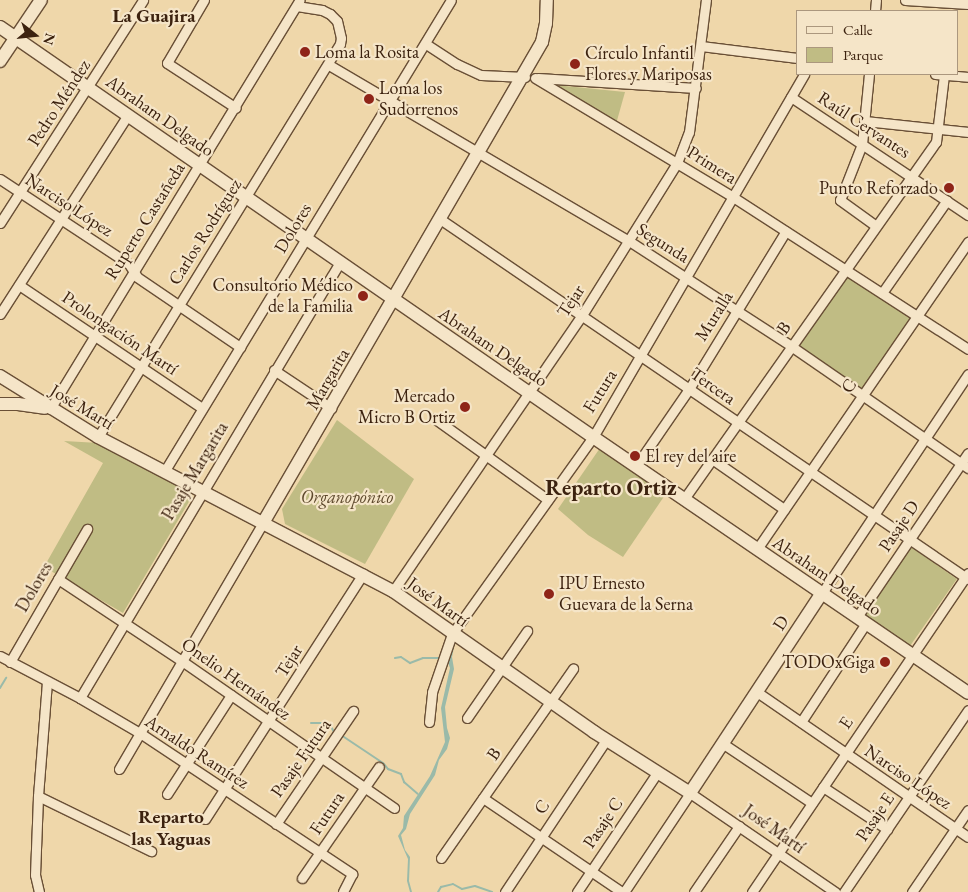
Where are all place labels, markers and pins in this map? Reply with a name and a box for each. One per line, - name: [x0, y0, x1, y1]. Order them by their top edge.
- place label: Loma la Rosita: [315, 41, 419, 63]
- place label: Círculo Infantil Flores y Mariposas: [585, 43, 712, 86]
- marker: Loma la Rosita: [299, 46, 311, 58]
- marker: Círculo Infantil Flores y Mariposas: [569, 58, 581, 70]
- place label: Loma los Sudorrenos: [379, 78, 458, 120]
- marker: Loma los Sudorrenos: [363, 93, 375, 105]
- place label: Punto Reforzado: [819, 177, 938, 199]
- marker: Punto Reforzado: [942, 181, 956, 195]
- place label: Consultorio Médico de la Familia: [213, 275, 353, 318]
- marker: Consultorio Médico de la Familia: [357, 290, 369, 302]
- place label: Mercado Micro B Ortiz: [358, 386, 455, 428]
- marker: Mercado Micro B Ortiz: [459, 401, 471, 413]
- place label: El rey del aire: [645, 445, 736, 467]
- marker: El rey del aire: [629, 450, 641, 462]
- place label: IPU Ernesto Guevara de la Serna: [559, 573, 693, 616]
- marker: IPU Ernesto Guevara de la Serna: [543, 588, 555, 600]
- place label: TODOxGiga: [782, 651, 875, 673]
- marker: TODOxGiga: [879, 656, 891, 668]

